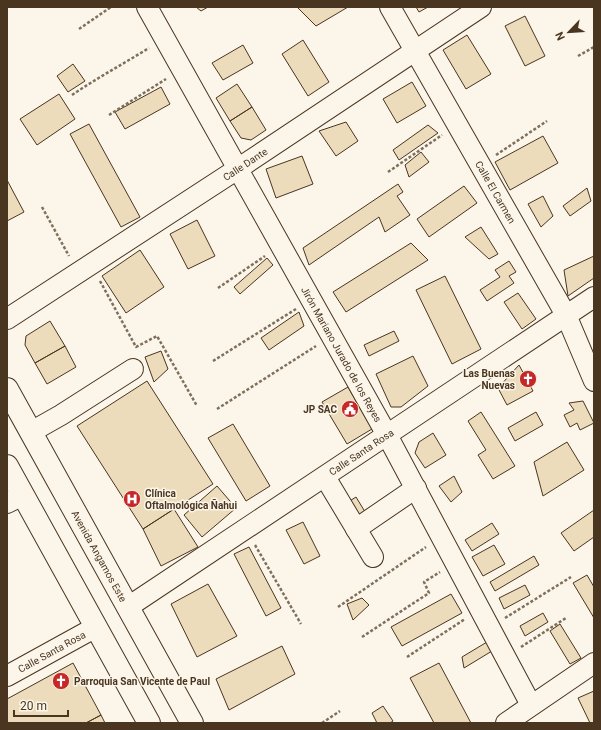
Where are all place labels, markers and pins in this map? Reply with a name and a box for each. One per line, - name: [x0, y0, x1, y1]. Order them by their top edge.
- place label: Las Buenas Nuevas: [463, 368, 515, 391]
- church icon: Las Buenas Nuevas: [518, 369, 538, 389]
- public building icon: JP SAC: [340, 399, 360, 419]
- place label: JP SAC: [303, 404, 337, 415]
- place label: Clínica Oftalmológica Ñahui: [145, 488, 237, 511]
- hospital icon: Clínica Oftalmológica Ñahui: [122, 489, 142, 509]
- church icon: Parroquia San Vicente de Paul: [51, 671, 71, 691]
- place label: Parroquia San Vicente de Paul: [74, 676, 210, 687]

